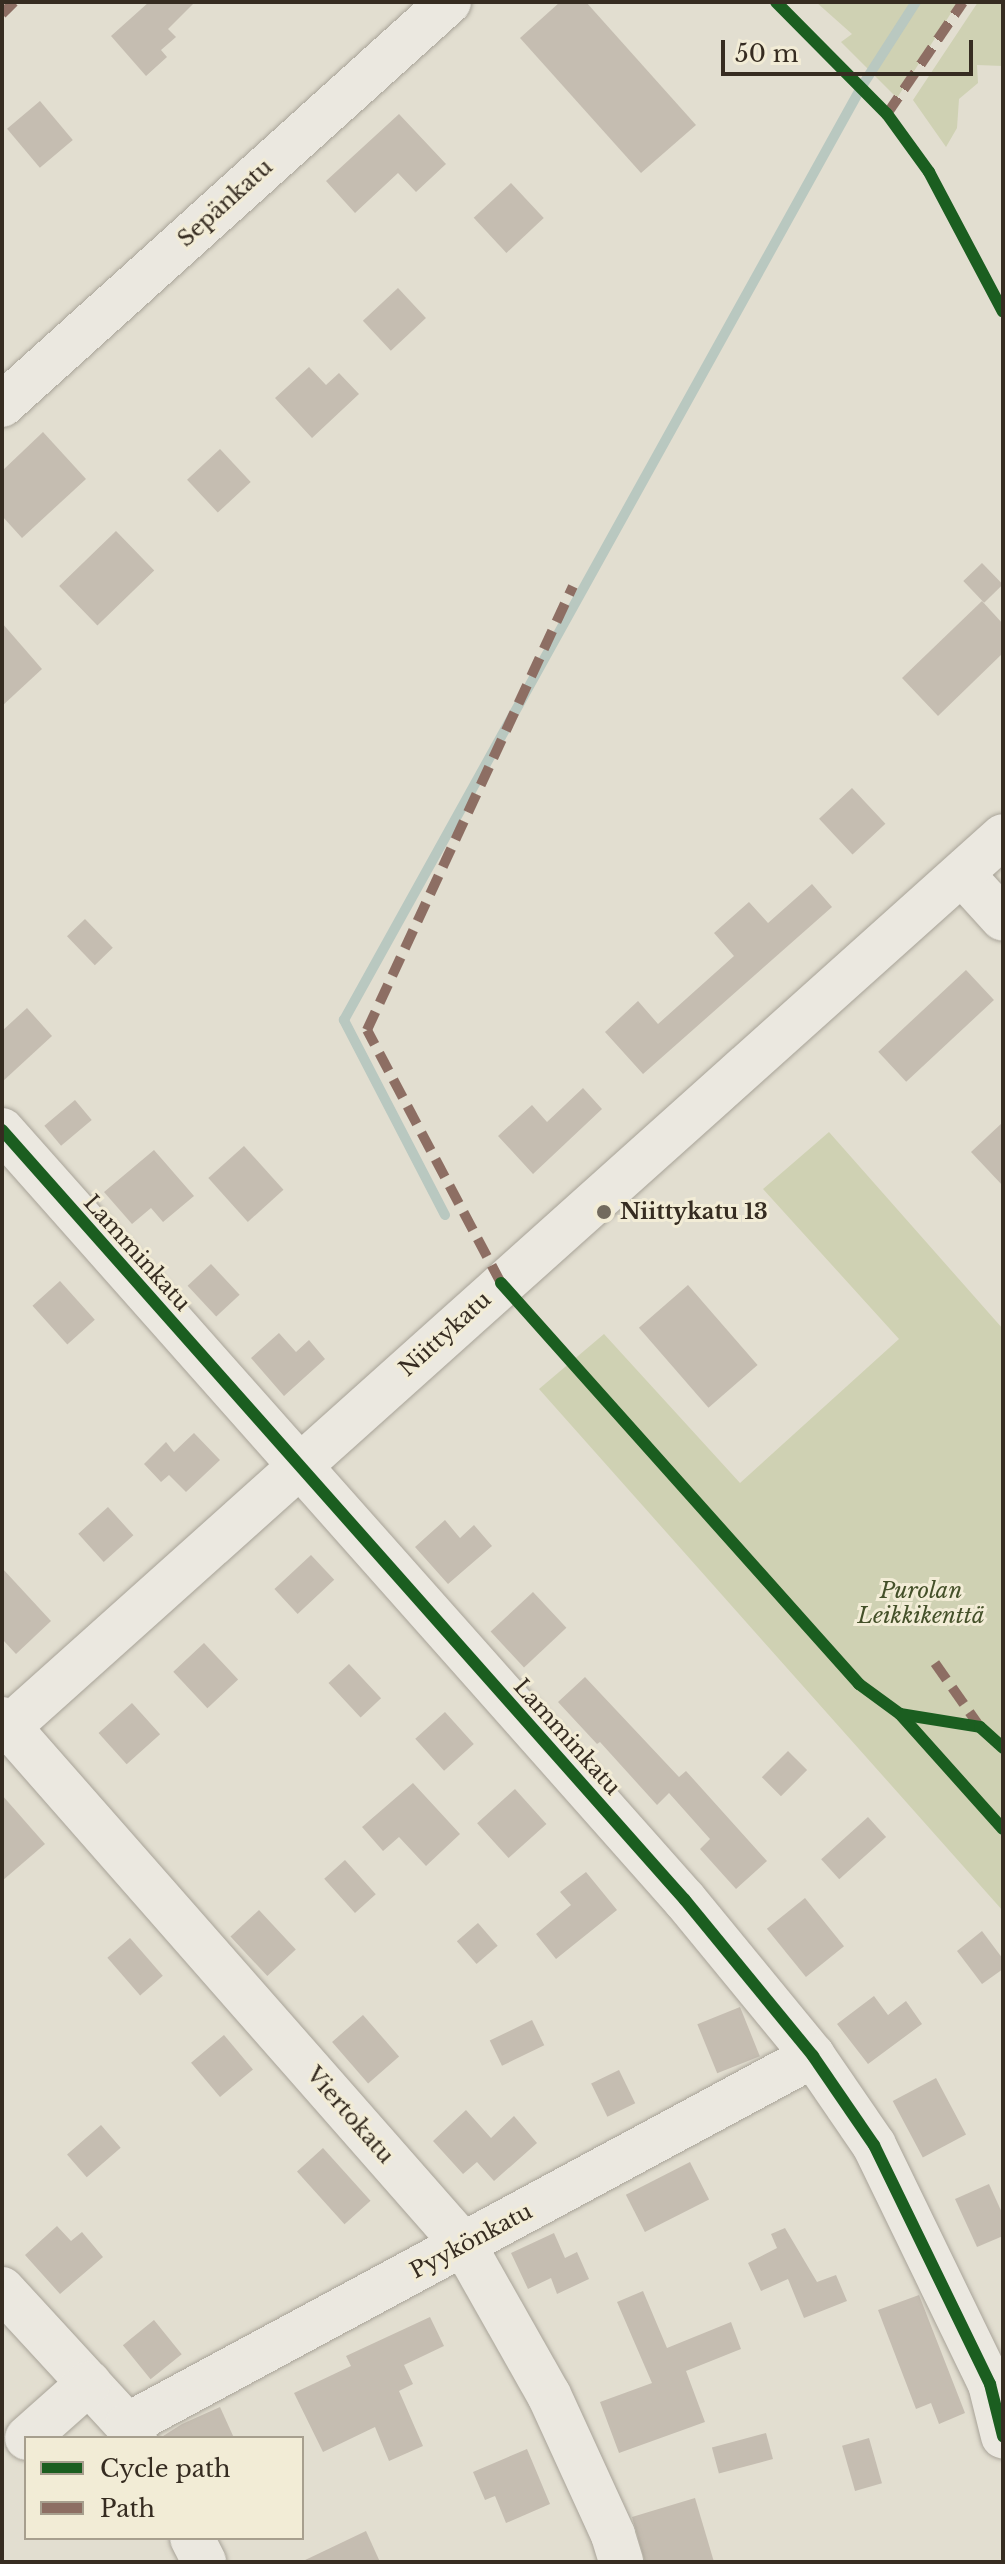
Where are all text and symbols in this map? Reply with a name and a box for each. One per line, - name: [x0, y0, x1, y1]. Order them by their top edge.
- scale bar: [725, 24, 977, 74]
- text: 50 m: [735, 39, 798, 68]
- street label: Sepänkatu: [172, 154, 278, 252]
- street label: Lamminkatu: [78, 1190, 196, 1316]
- place label: Niittykatu 13: [620, 1199, 768, 1225]
- marker: Niittykatu 13: [595, 1203, 613, 1221]
- street label: Niittykatu: [394, 1286, 496, 1382]
- park label: Purolan Leikkikenttä: [858, 1577, 984, 1628]
- street label: Lamminkatu: [508, 1674, 626, 1800]
- street label: Viertokatu: [301, 2061, 399, 2169]
- street label: Pyykönkatu: [406, 2198, 536, 2284]
- legend: [24, 2436, 304, 2540]
- text: Cycle path: [100, 2454, 231, 2483]
- text: Path: [100, 2494, 155, 2523]

